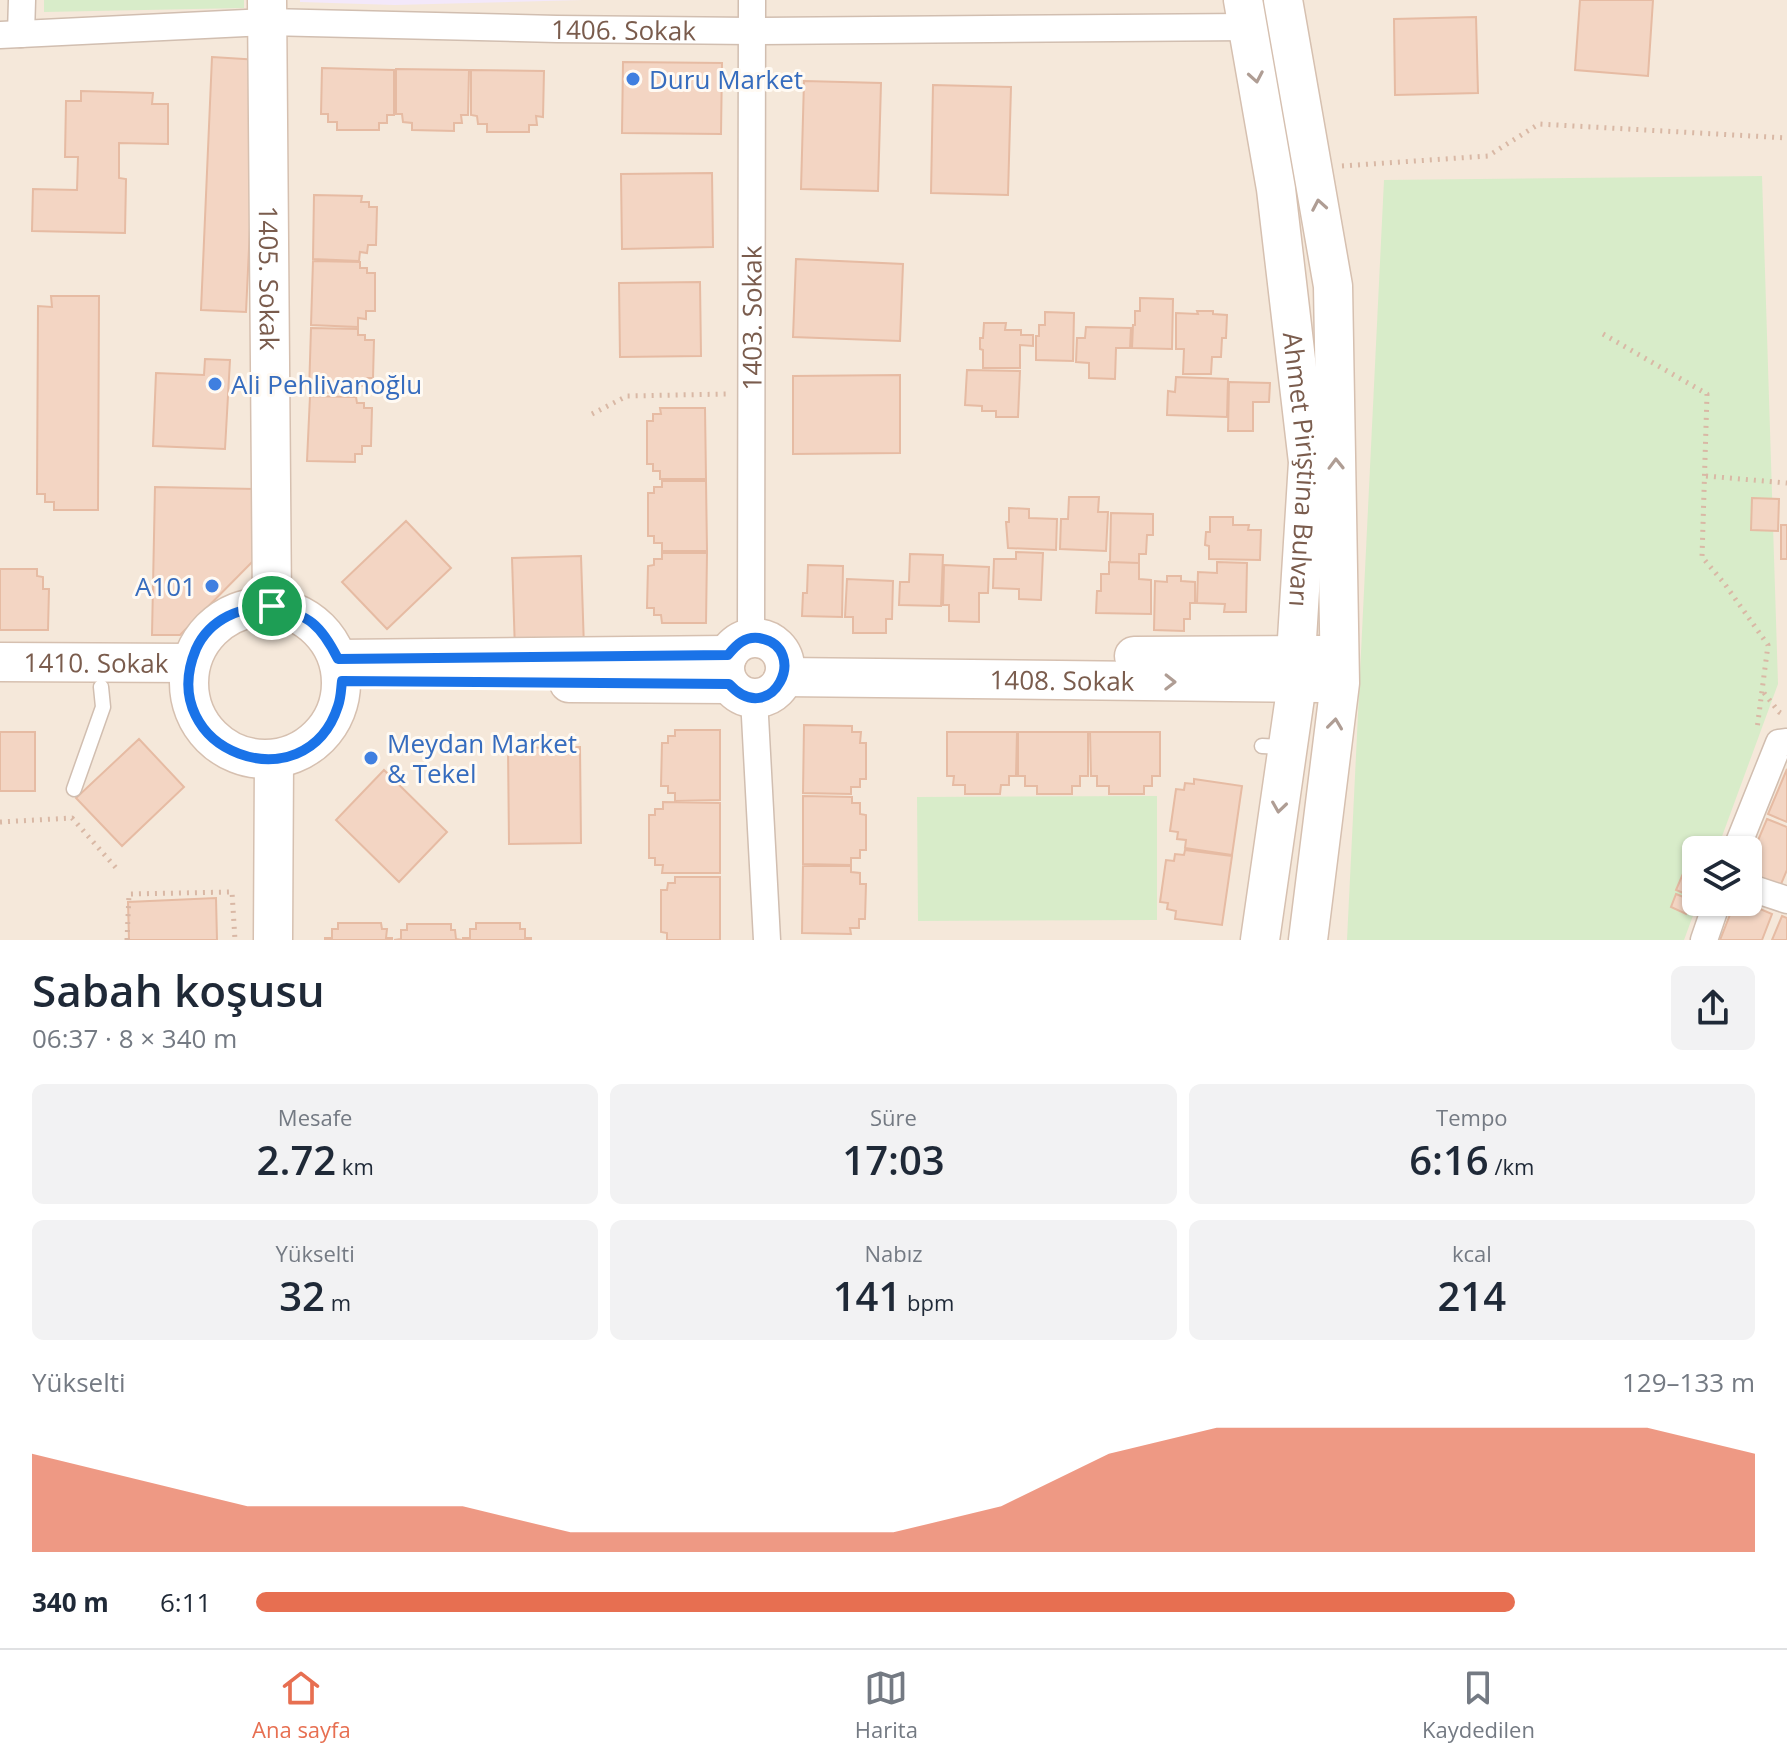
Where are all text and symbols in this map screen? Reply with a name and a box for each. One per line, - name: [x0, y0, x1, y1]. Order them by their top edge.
- street label: 1406. Sokak: [551, 11, 697, 48]
- place label: Duru Market: [649, 61, 803, 97]
- marker: Duru Market: [624, 70, 642, 88]
- one-way arrow: [1247, 70, 1264, 84]
- one-way arrow: [1311, 199, 1328, 212]
- street label: 1405. Sokak: [251, 205, 288, 351]
- street label: 1403. Sokak: [733, 245, 770, 390]
- street label: Ahmet Piriştina Bulvarı: [1275, 330, 1326, 608]
- place label: Ali Pehlivanoğlu: [231, 366, 422, 402]
- marker: Ali Pehlivanoğlu: [206, 375, 224, 393]
- one-way arrow: [1327, 457, 1345, 470]
- place label: A101: [135, 568, 196, 604]
- pin: [238, 572, 306, 640]
- marker: A101: [203, 577, 221, 595]
- icon: arrive: [250, 584, 294, 628]
- street label: 1410. Sokak: [23, 644, 169, 681]
- street label: 1408. Sokak: [989, 661, 1135, 699]
- one-way arrow: [1164, 673, 1177, 691]
- one-way arrow: [1326, 717, 1343, 731]
- place label: Meydan Market & Tekel: [387, 725, 577, 791]
- marker: Meydan Market & Tekel: [362, 749, 380, 767]
- one-way arrow: [1271, 801, 1288, 814]
- map controls: [1682, 836, 1762, 916]
- button: layers: [1682, 836, 1762, 916]
- text: Sabah koşusu: [32, 960, 325, 1020]
- button: share: [1671, 966, 1755, 1050]
- text: 06:37 · 8 × 340 m: [32, 1020, 237, 1056]
- text: Mesafe: [278, 1102, 352, 1132]
- text: Süre: [870, 1102, 917, 1132]
- text: Tempo: [1436, 1102, 1508, 1132]
- text: 2.72: [257, 1132, 336, 1187]
- text: 17:03: [842, 1132, 945, 1187]
- text: 6:16: [1409, 1132, 1489, 1187]
- text: km: [336, 1151, 374, 1181]
- text: /km: [1489, 1151, 1534, 1181]
- text: Yükselti: [276, 1238, 355, 1268]
- text: Nabız: [864, 1238, 923, 1268]
- text: kcal: [1452, 1238, 1492, 1268]
- text: 32: [279, 1268, 325, 1323]
- text: 141: [833, 1268, 901, 1323]
- text: 214: [1438, 1268, 1506, 1323]
- text: m: [325, 1287, 351, 1317]
- text: bpm: [901, 1287, 954, 1317]
- text: Yükselti: [32, 1364, 126, 1400]
- text: 129–133 m: [1622, 1364, 1755, 1400]
- text: 340 m: [32, 1584, 109, 1620]
- text: 6:11: [160, 1584, 211, 1620]
- tab: Ana sayfa: [252, 1666, 351, 1744]
- tab: Harita: [855, 1666, 918, 1744]
- tab: Kaydedilen: [1422, 1666, 1535, 1744]

